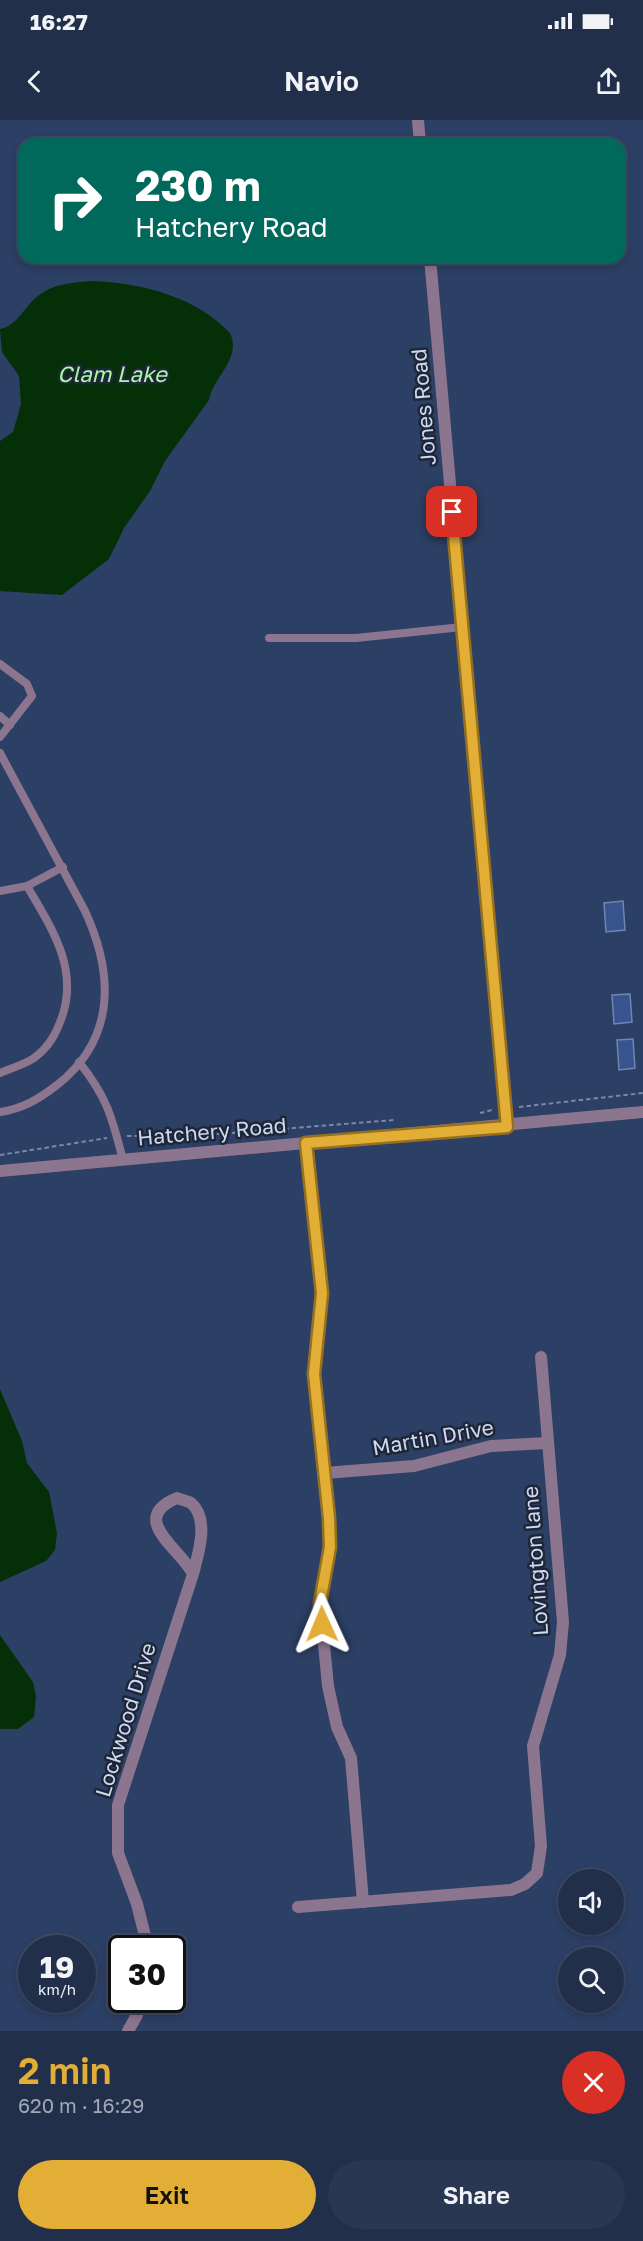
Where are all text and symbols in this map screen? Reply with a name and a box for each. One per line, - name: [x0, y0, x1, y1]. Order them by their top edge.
- text: 16:27: [30, 8, 88, 35]
- icon: back: [18, 65, 51, 98]
- text: Navio: [284, 65, 359, 97]
- icon: share: [592, 65, 625, 98]
- text: 230 m: [135, 160, 261, 210]
- icon: right: [36, 162, 114, 240]
- text: Hatchery Road: [135, 211, 328, 243]
- street label: Jones Road: [405, 348, 441, 467]
- water label: Clam Lake: [57, 360, 169, 387]
- pin: [426, 486, 477, 537]
- icon: arrive: [435, 495, 468, 528]
- street label: Hatchery Road: [136, 1112, 288, 1150]
- street label: Martin Drive: [370, 1414, 496, 1460]
- street label: Lovington lane: [517, 1485, 553, 1637]
- position arrow: [290, 1592, 354, 1656]
- street label: Lockwood Drive: [89, 1639, 161, 1800]
- map controls: [558, 1869, 624, 2013]
- button: sound: [558, 1869, 624, 1935]
- speed limit sign: 30: [108, 1935, 186, 2013]
- button: search: [558, 1947, 624, 2013]
- text: 19: [40, 1949, 74, 1985]
- text: km/h: [38, 1980, 76, 1998]
- text: 2 min: [18, 2049, 112, 2092]
- button: close: [562, 2051, 625, 2114]
- text: 620 m · 16:29: [18, 2093, 144, 2117]
- button: Exit: [18, 2160, 316, 2229]
- button: Share: [328, 2160, 625, 2229]

